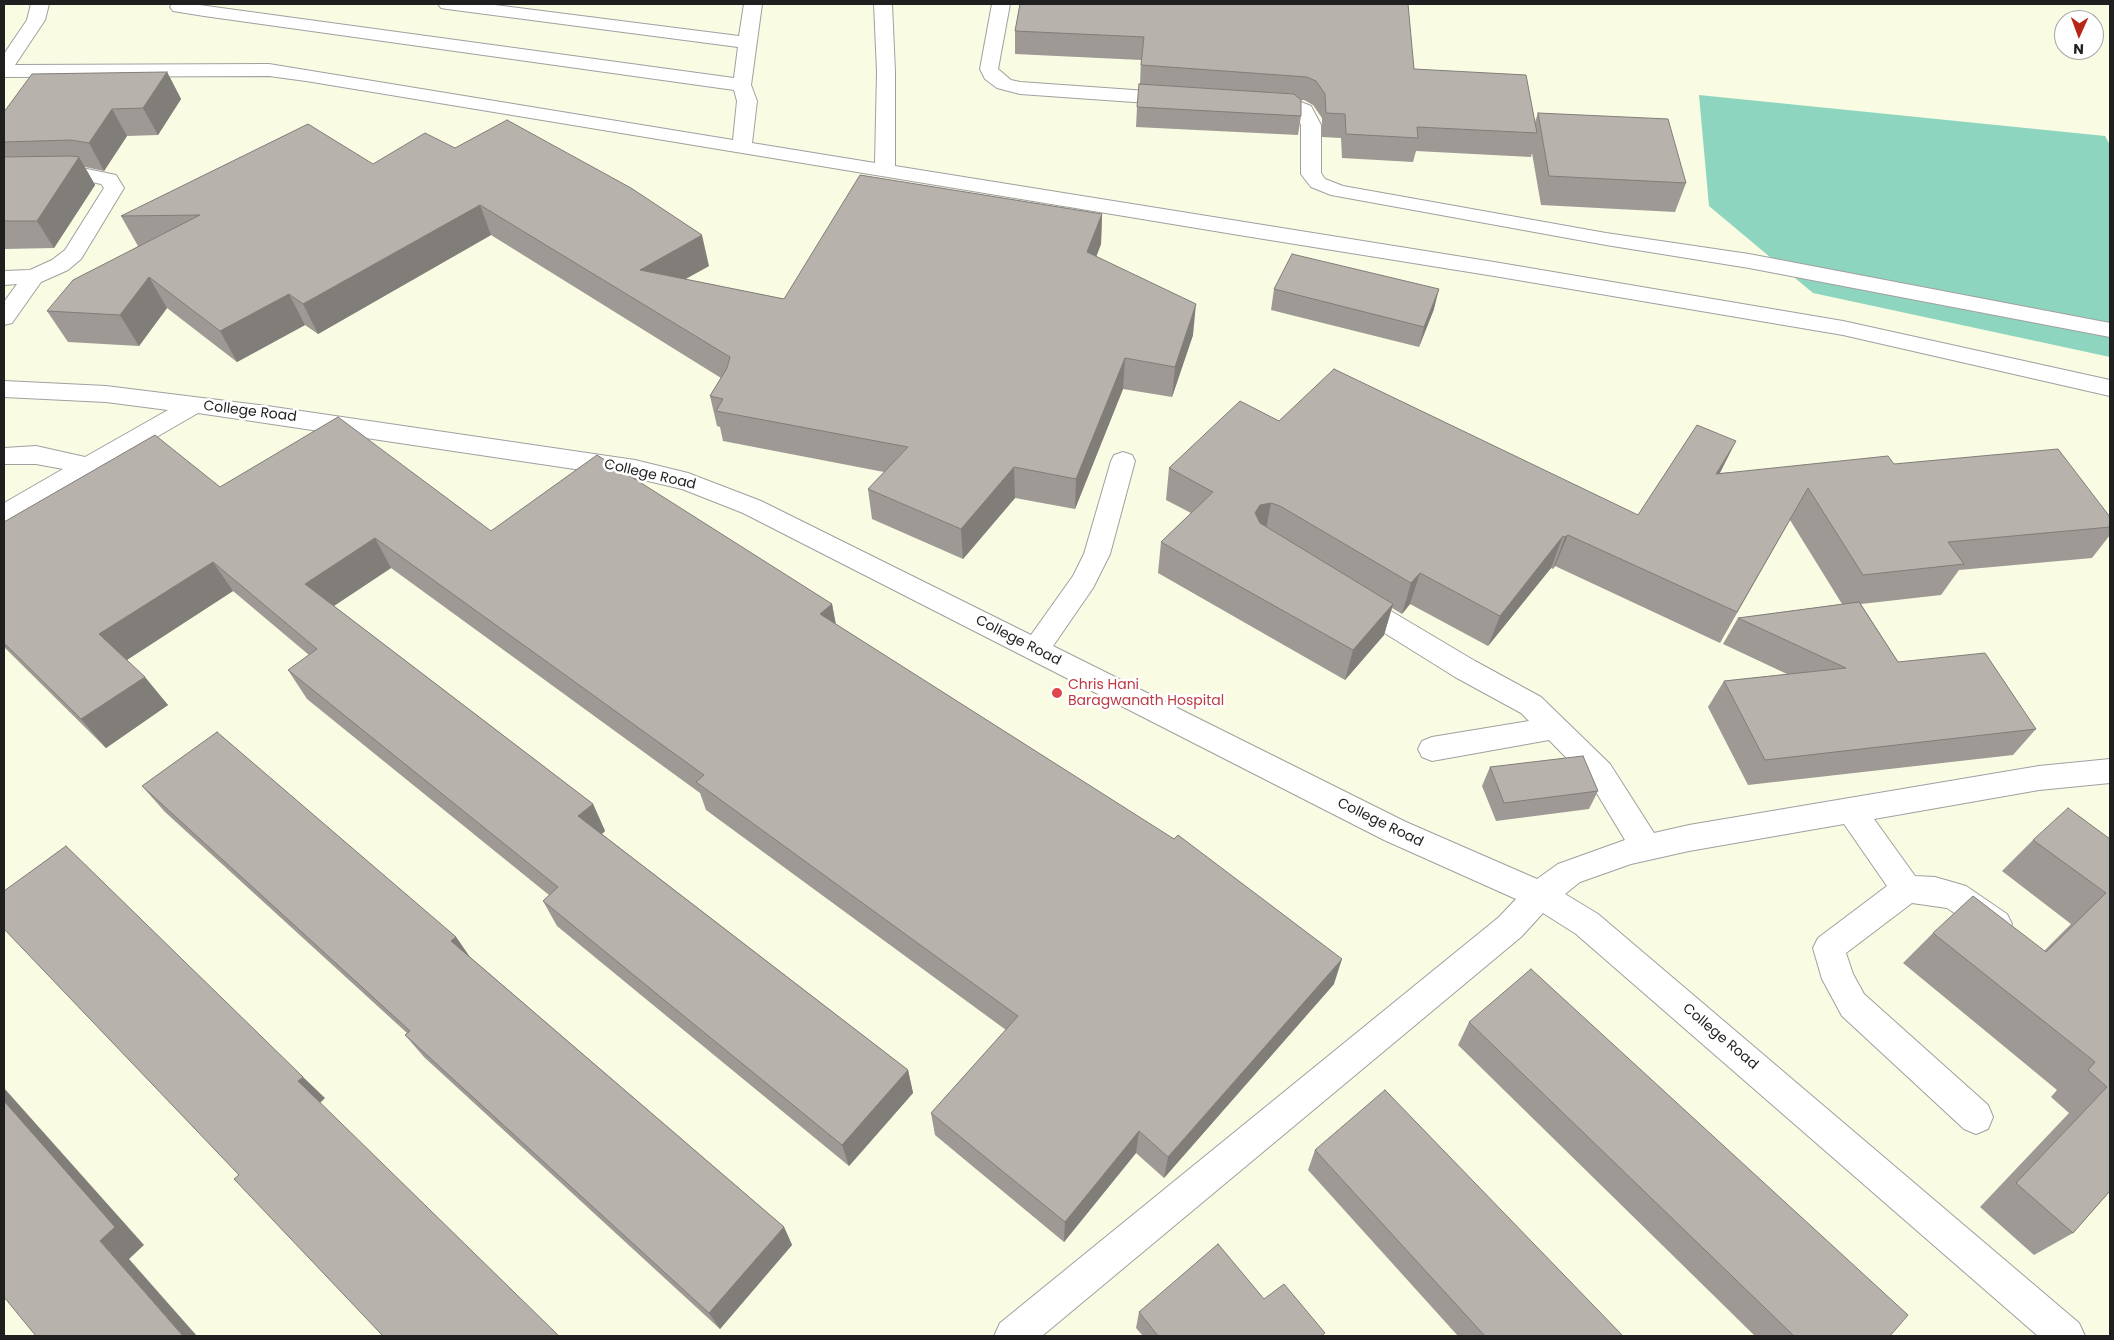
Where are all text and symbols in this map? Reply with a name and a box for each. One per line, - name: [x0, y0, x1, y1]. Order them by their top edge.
- north arrow: [2054, 10, 2104, 60]
- text: N: [2073, 39, 2084, 59]
- street label: College Road: [203, 398, 297, 426]
- street label: College Road: [603, 456, 697, 494]
- street label: College Road: [972, 612, 1064, 670]
- place label: Chris Hani Baragwanath Hospital: [1068, 677, 1224, 710]
- marker: Chris Hani Baragwanath Hospital: [1050, 686, 1064, 700]
- street label: College Road: [1334, 795, 1426, 851]
- street label: College Road: [1679, 1000, 1761, 1074]

